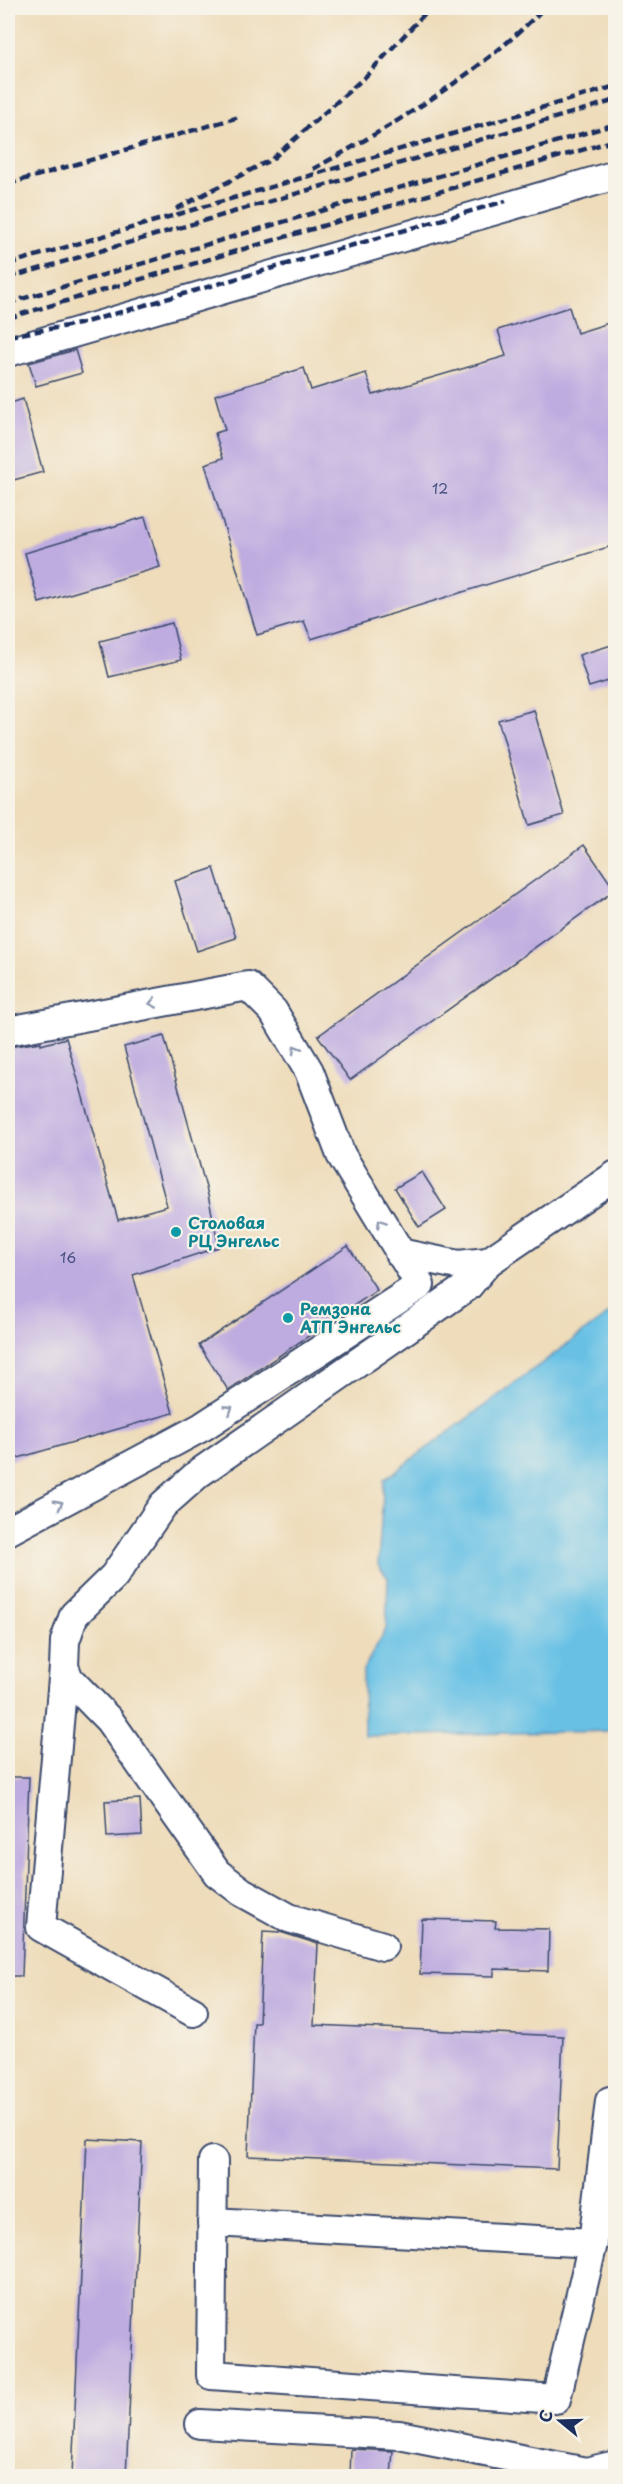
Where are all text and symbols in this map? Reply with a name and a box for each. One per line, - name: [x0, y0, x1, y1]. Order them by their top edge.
- house number: 12: [432, 478, 448, 499]
- one-way arrow: [148, 996, 158, 1009]
- one-way arrow: [291, 1045, 303, 1055]
- place label: Столовая РЦ Энгельс: [188, 1210, 280, 1252]
- one-way arrow: [377, 1219, 388, 1229]
- marker: Столовая РЦ Энгельс: [169, 1225, 183, 1239]
- house number: 16: [60, 1247, 76, 1268]
- place label: Ремзона АТП Энгельс: [299, 1296, 401, 1338]
- marker: Ремзона АТП Энгельс: [281, 1311, 295, 1325]
- one-way arrow: [223, 1405, 234, 1416]
- one-way arrow: [53, 1500, 63, 1511]
- north arrow: [530, 2391, 590, 2451]
- text: С: [532, 2406, 558, 2425]

